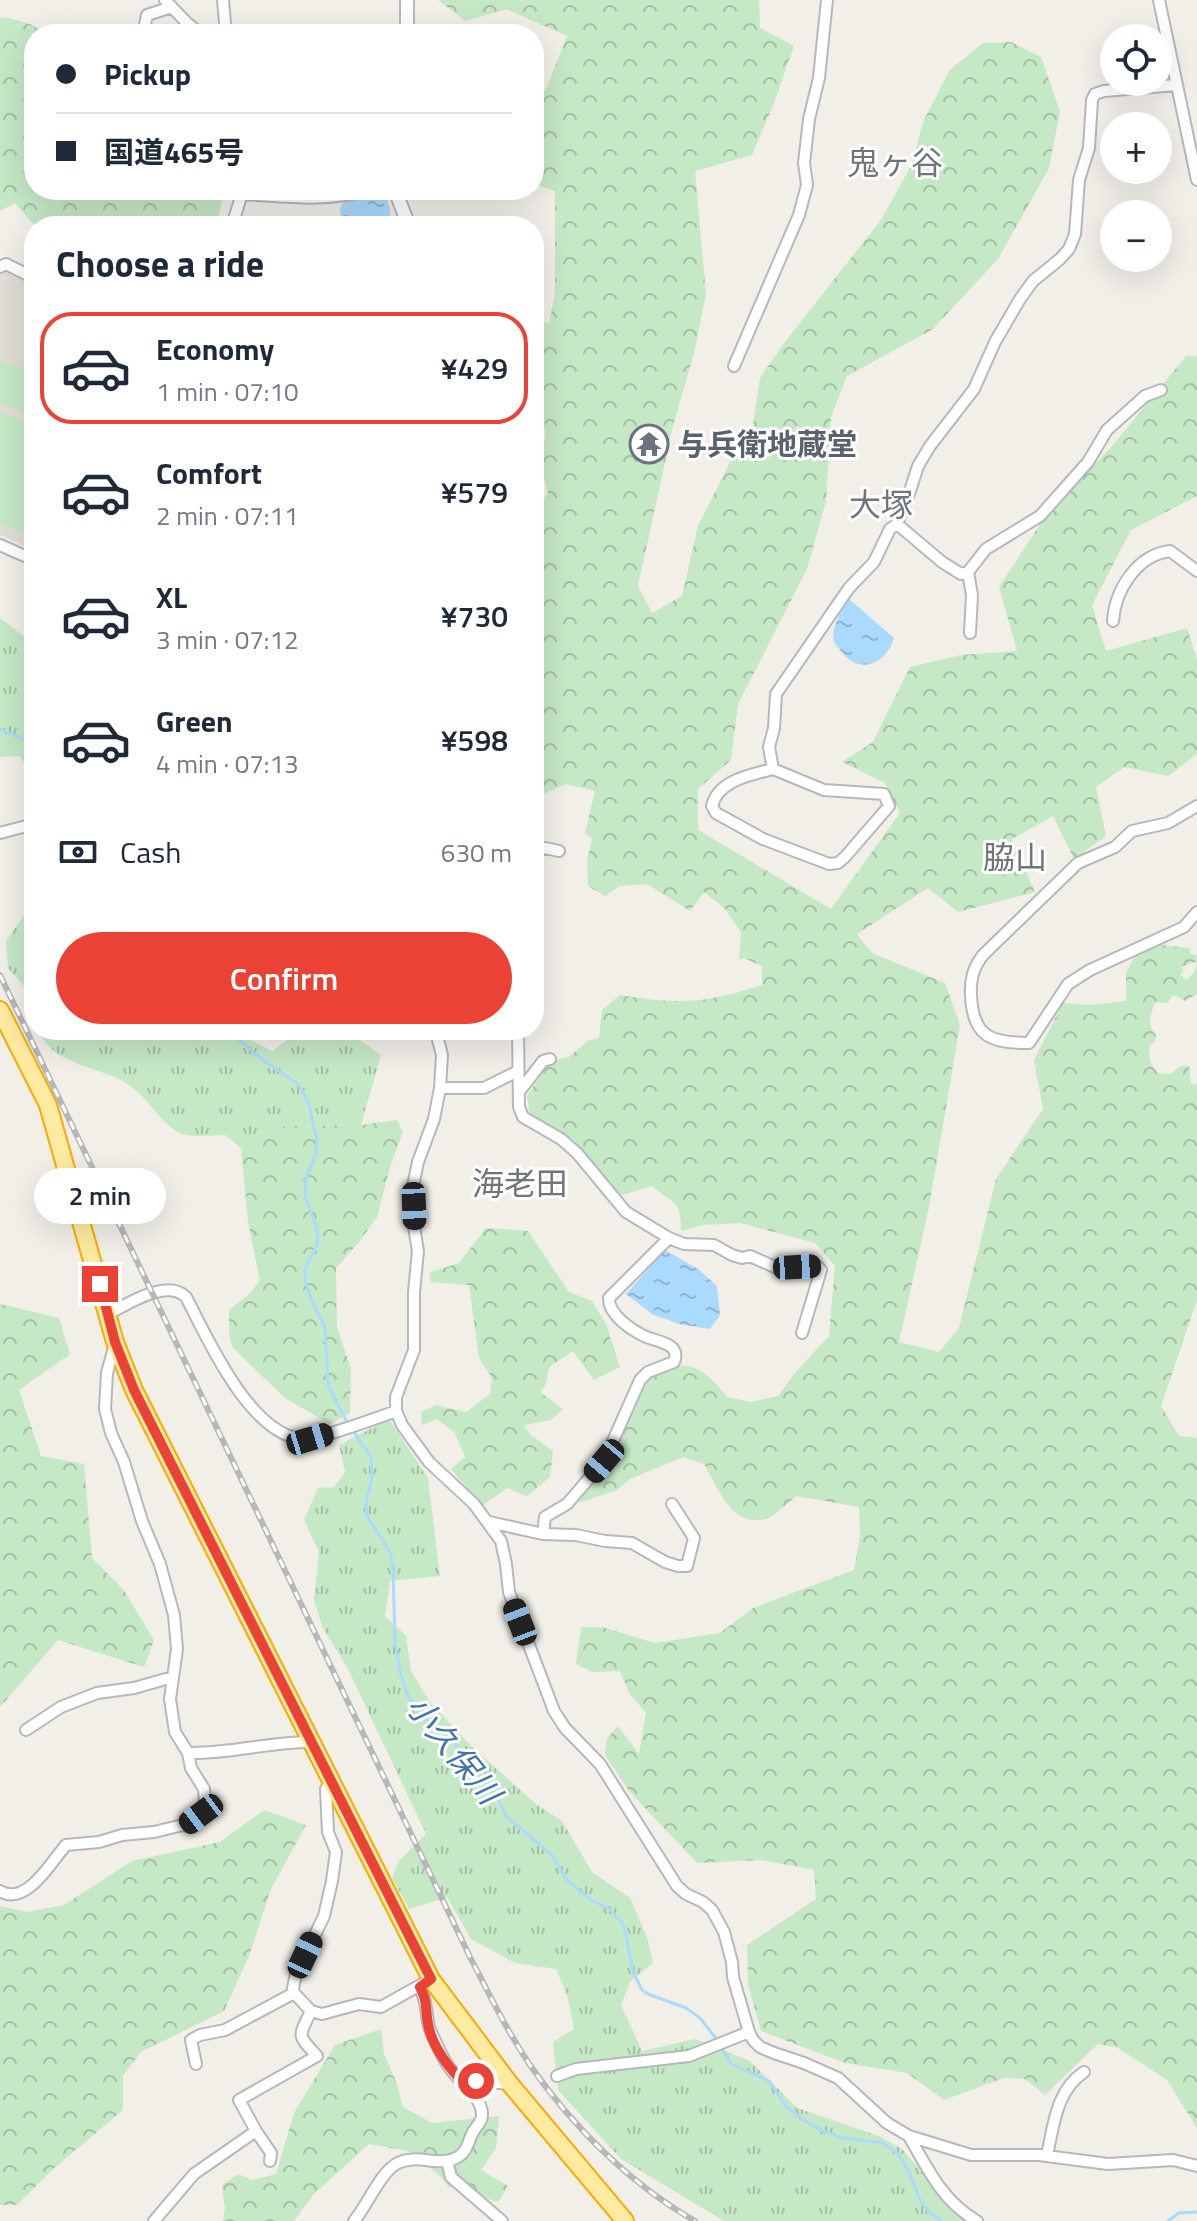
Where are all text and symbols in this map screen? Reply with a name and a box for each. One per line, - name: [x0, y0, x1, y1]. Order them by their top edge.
- map controls: [1100, 24, 1172, 272]
- button: locate: [1100, 24, 1172, 96]
- text: Pickup: [104, 51, 191, 97]
- button: +: [1100, 112, 1172, 184]
- text: 国道465号: [104, 129, 244, 175]
- district label: 鬼ヶ谷: [847, 138, 943, 186]
- button: −: [1100, 200, 1172, 272]
- text: Choose a ride: [56, 236, 264, 291]
- text: Economy: [156, 326, 274, 372]
- icon: car: [60, 332, 132, 404]
- text: ¥429: [441, 345, 508, 391]
- text: 1 min · 07:10: [156, 372, 299, 411]
- place label: 与兵衛地蔵堂: [677, 421, 857, 467]
- temple icon: 与兵衛地蔵堂: [628, 423, 670, 465]
- text: Comfort: [156, 450, 262, 496]
- icon: car: [60, 456, 132, 528]
- text: ¥579: [441, 469, 508, 515]
- district label: 大塚: [849, 480, 913, 528]
- text: 2 min · 07:11: [156, 496, 299, 535]
- text: XL: [156, 574, 187, 620]
- icon: car: [60, 580, 132, 652]
- text: ¥730: [441, 593, 508, 639]
- text: 3 min · 07:12: [156, 620, 299, 659]
- text: Green: [156, 698, 233, 744]
- icon: car: [60, 704, 132, 776]
- text: ¥598: [441, 717, 508, 763]
- text: 4 min · 07:13: [156, 744, 299, 783]
- text: Cash: [120, 829, 181, 875]
- icon: cash: [56, 830, 100, 874]
- text: 630 m: [441, 833, 512, 872]
- district label: 脇山: [983, 833, 1047, 881]
- button: Confirm: [56, 932, 512, 1024]
- district label: 海老田: [472, 1159, 568, 1207]
- callout: 2 min: [34, 1168, 166, 1224]
- text: 2 min: [69, 1176, 131, 1215]
- car: [401, 1182, 427, 1230]
- car: [772, 1254, 822, 1280]
- route end: [82, 1266, 118, 1302]
- car: [284, 1421, 336, 1457]
- car: [579, 1435, 629, 1487]
- car: [500, 1595, 540, 1649]
- water label: 小久保川: [395, 1684, 515, 1816]
- car: [175, 1790, 227, 1838]
- car: [284, 1928, 326, 1982]
- route start: [458, 2063, 494, 2099]

